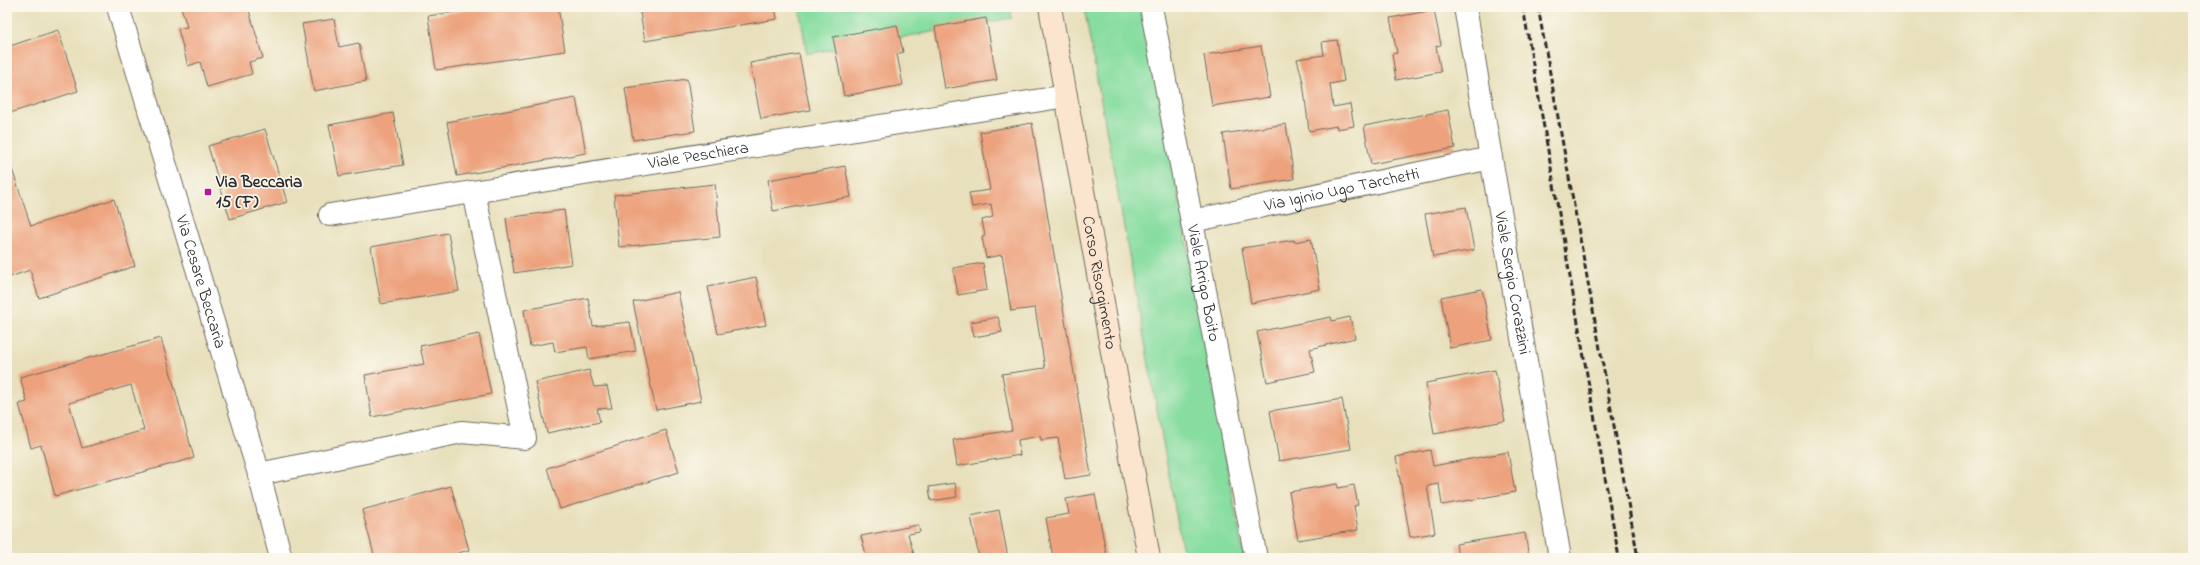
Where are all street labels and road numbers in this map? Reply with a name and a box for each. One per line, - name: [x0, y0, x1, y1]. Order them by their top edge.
- street label: Viale Peschiera: [645, 135, 750, 176]
- street label: Via Iginio Ugo Tarchetti: [1261, 161, 1422, 218]
- street label: Viale Sergio Corazzini: [1488, 208, 1537, 356]
- street label: Via Cesare Beccaria: [169, 211, 233, 352]
- street label: Corso Risorgimento: [1075, 214, 1124, 351]
- street label: Viale Arrigo Boito: [1180, 221, 1227, 344]

